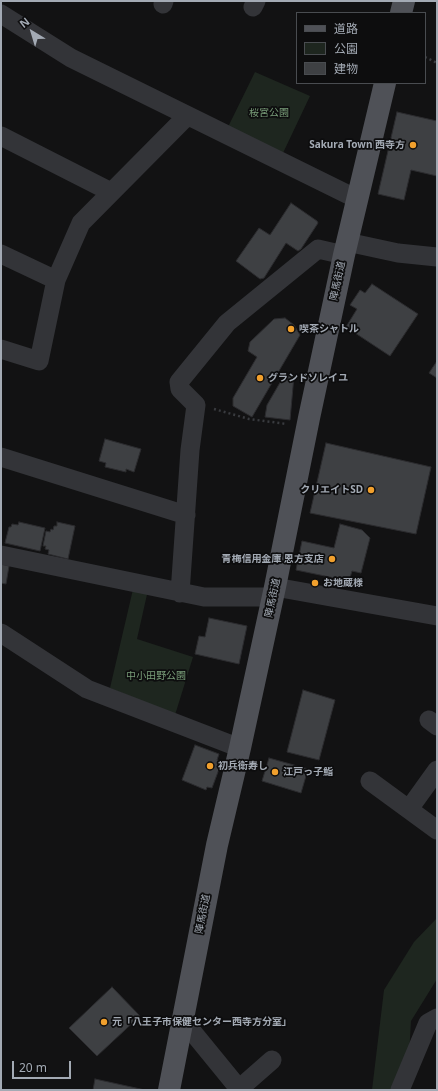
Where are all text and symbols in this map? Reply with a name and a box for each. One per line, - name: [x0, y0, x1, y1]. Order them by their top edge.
- north arrow: [12, 12, 52, 52]
- legend: [296, 12, 426, 84]
- text: N: [16, 13, 32, 31]
- text: 道路: [334, 20, 358, 37]
- text: 公園: [334, 40, 358, 57]
- text: 建物: [334, 60, 358, 77]
- park label: 桜宮公園: [249, 107, 289, 119]
- place label: Sakura Town 西寺方: [309, 139, 405, 151]
- marker: Sakura Town 西寺方: [408, 140, 418, 150]
- street label: 陣馬街道: [328, 260, 348, 302]
- place label: 喫茶シャトル: [299, 323, 359, 335]
- marker: 喫茶シャトル: [286, 324, 296, 334]
- place label: グランドソレイユ: [268, 372, 348, 384]
- marker: グランドソレイユ: [255, 373, 265, 383]
- place label: クリエイトSD: [300, 484, 363, 496]
- marker: クリエイトSD: [366, 485, 376, 495]
- place label: 青梅信用金庫 恩方支店: [221, 553, 324, 565]
- marker: 青梅信用金庫 恩方支店: [327, 554, 337, 564]
- street label: 陣馬街道: [263, 577, 283, 619]
- place label: お地蔵様: [323, 577, 363, 589]
- marker: お地蔵様: [310, 578, 320, 588]
- park label: 中小田野公園: [126, 670, 186, 682]
- place label: 初兵衛寿し: [218, 760, 268, 772]
- marker: 初兵衛寿し: [205, 761, 215, 771]
- place label: 江戸っ子鮨: [283, 766, 333, 778]
- marker: 江戸っ子鮨: [270, 767, 280, 777]
- street label: 陣馬街道: [193, 893, 213, 935]
- place label: 元「八王子市保健センター西寺方分室」: [112, 1016, 292, 1028]
- marker: 元「八王子市保健センター西寺方分室」: [99, 1017, 109, 1027]
- scale bar: [14, 1053, 73, 1079]
- text: 20 m: [19, 1059, 47, 1076]

